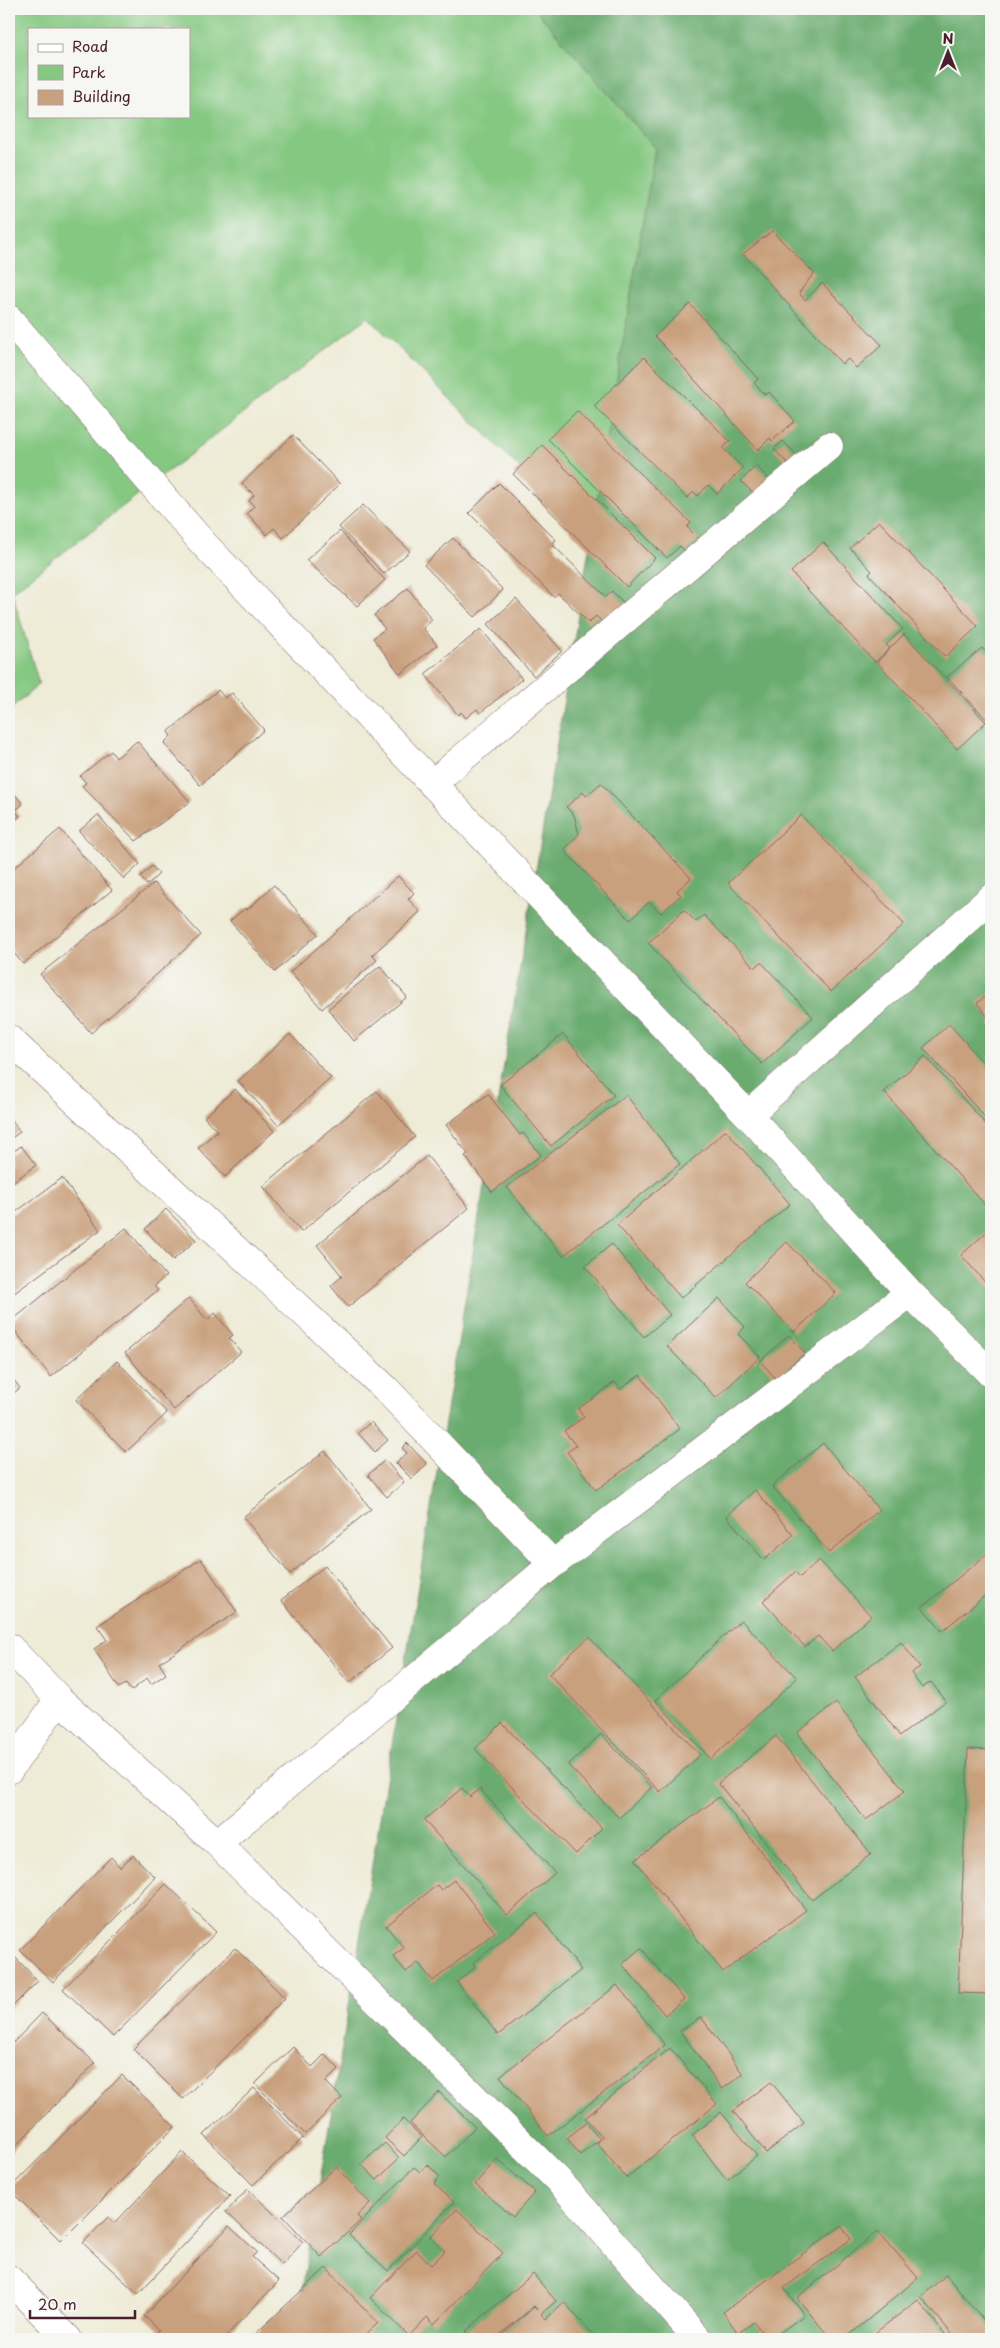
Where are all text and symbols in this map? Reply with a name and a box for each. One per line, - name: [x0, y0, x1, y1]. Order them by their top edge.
- legend: [28, 28, 190, 118]
- north arrow: [922, 28, 972, 78]
- text: N: [942, 28, 954, 49]
- text: Road: [72, 34, 108, 57]
- text: Park: [72, 60, 106, 83]
- text: Building: [72, 84, 131, 107]
- scale bar: [30, 2288, 135, 2320]
- text: 20 m: [38, 2292, 77, 2315]

